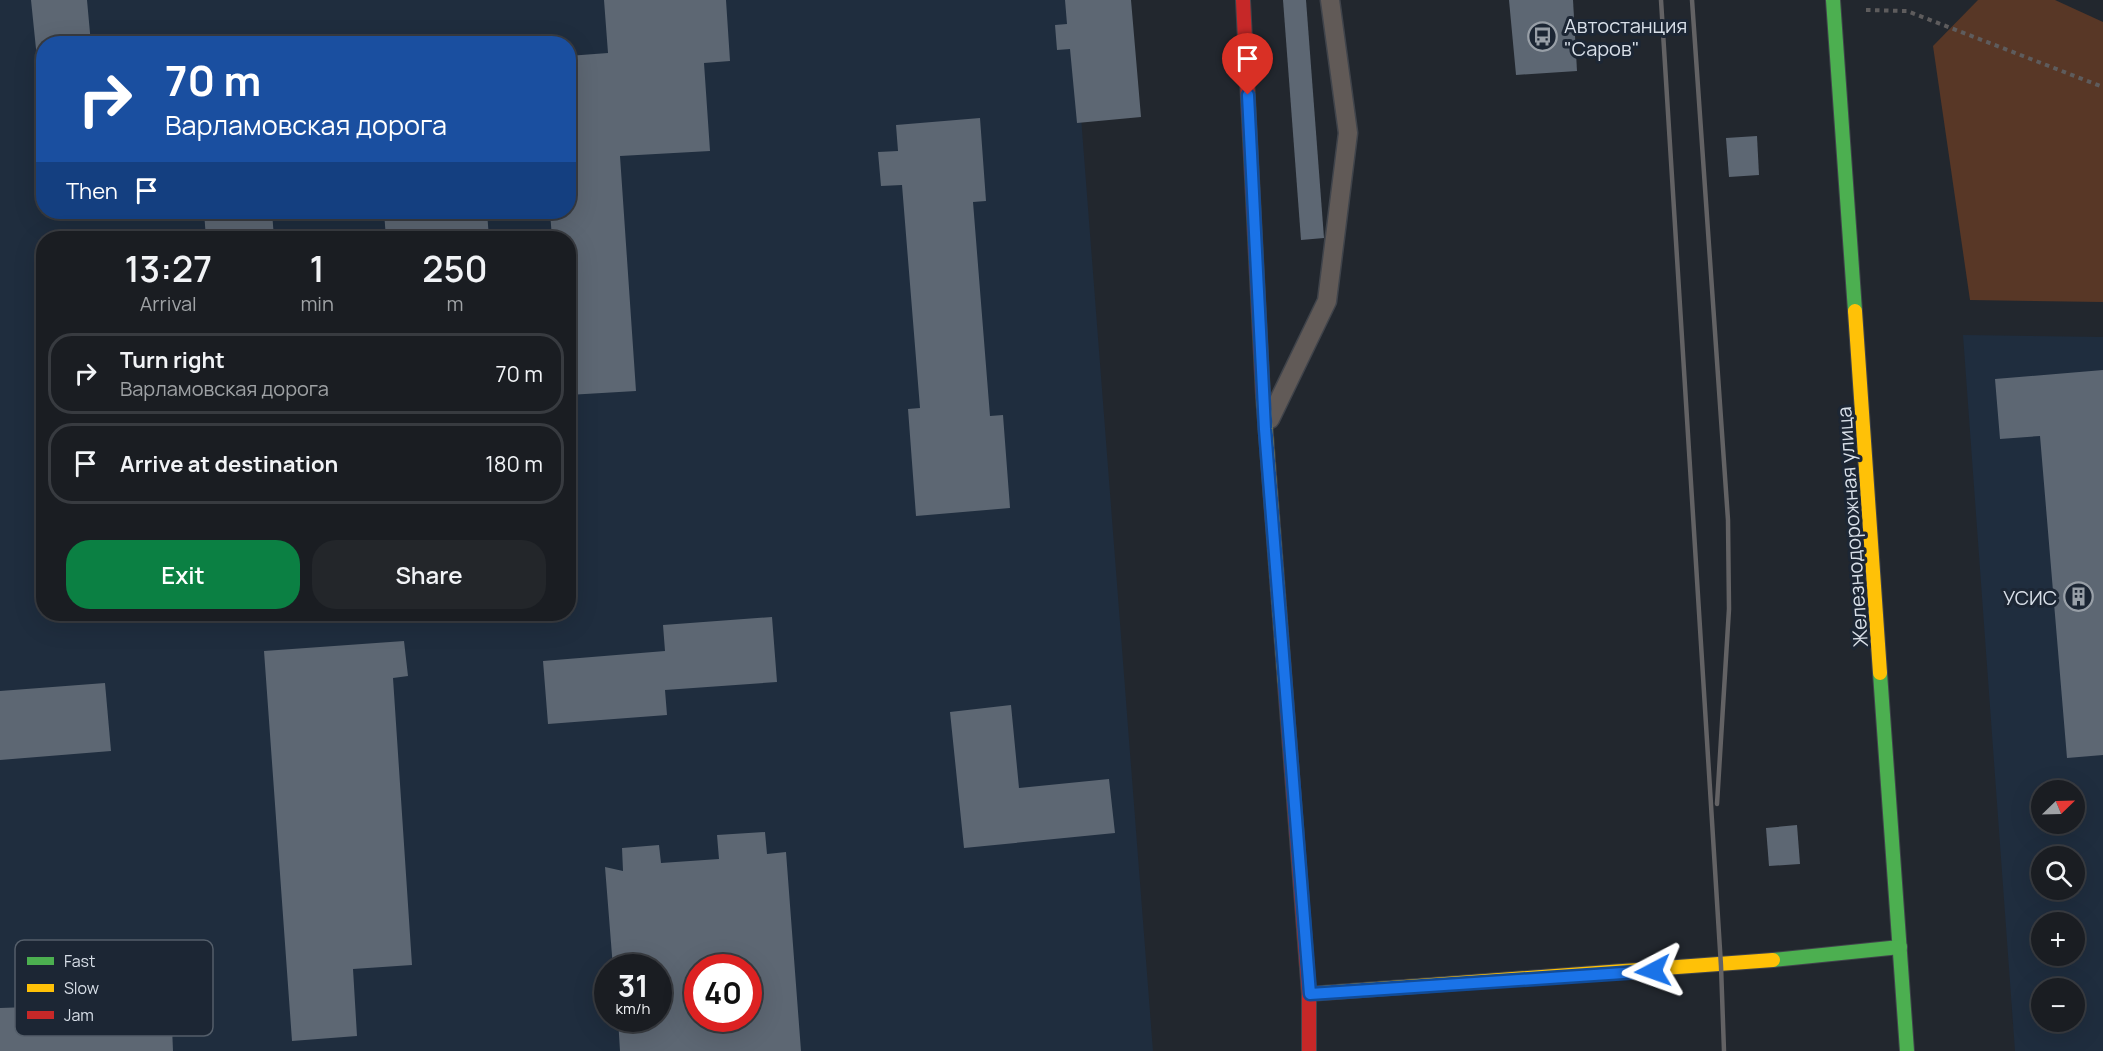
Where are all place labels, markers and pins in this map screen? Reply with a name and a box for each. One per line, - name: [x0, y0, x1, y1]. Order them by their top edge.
- place label: Автостанция "Саров": [1564, 12, 1687, 62]
- bus stop icon: Автостанция "Саров": [1527, 20, 1559, 52]
- pin: [1222, 33, 1273, 95]
- building icon: УСИС: [2062, 581, 2094, 613]
- place label: УСИС: [2003, 584, 2057, 611]

